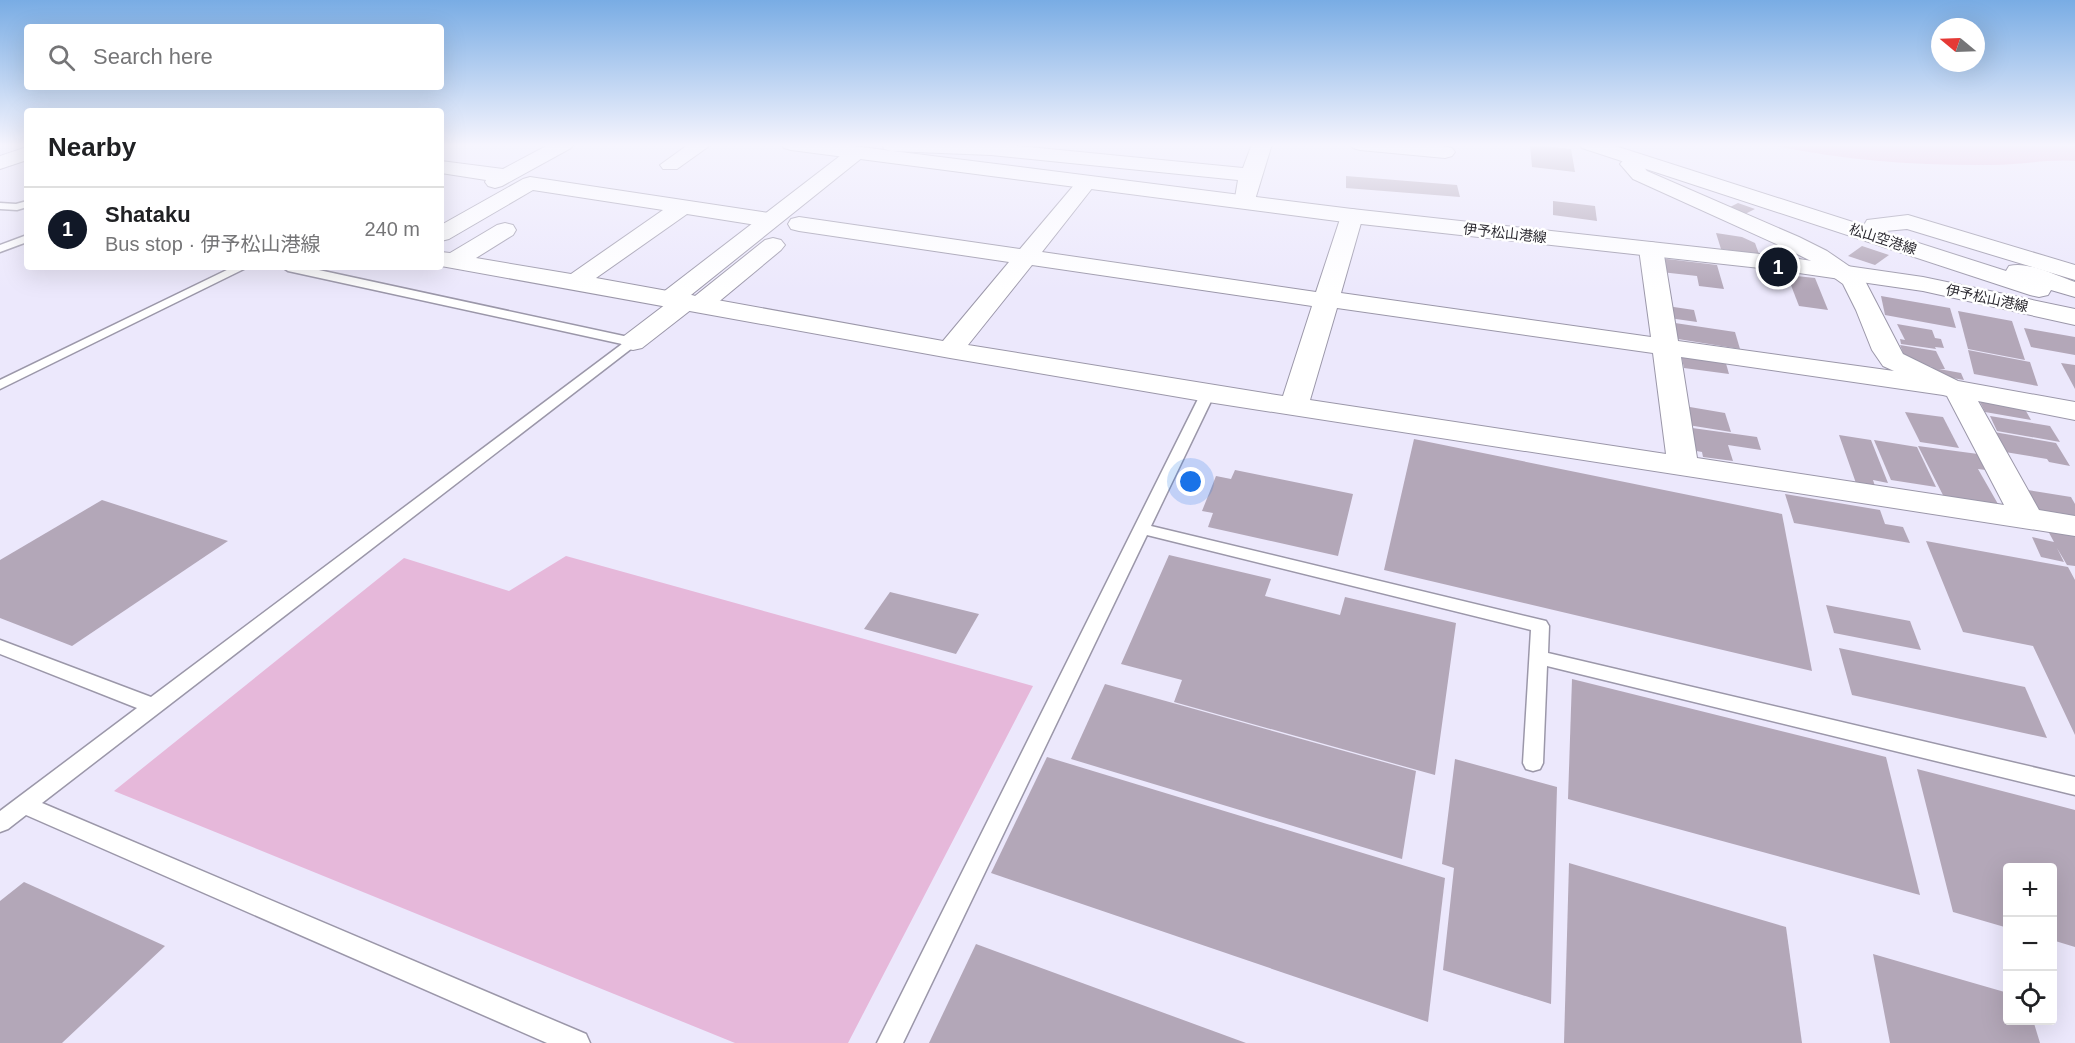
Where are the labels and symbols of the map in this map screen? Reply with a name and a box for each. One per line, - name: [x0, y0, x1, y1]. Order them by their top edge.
- north arrow: [1931, 18, 1985, 72]
- street label: 伊予松山港線: [1462, 221, 1548, 245]
- street label: 松山空港線: [1847, 221, 1919, 257]
- pin: 1: [1758, 244, 1798, 290]
- street label: 伊予松山港線: [1944, 281, 2030, 315]
- your location: [1176, 467, 1205, 496]

